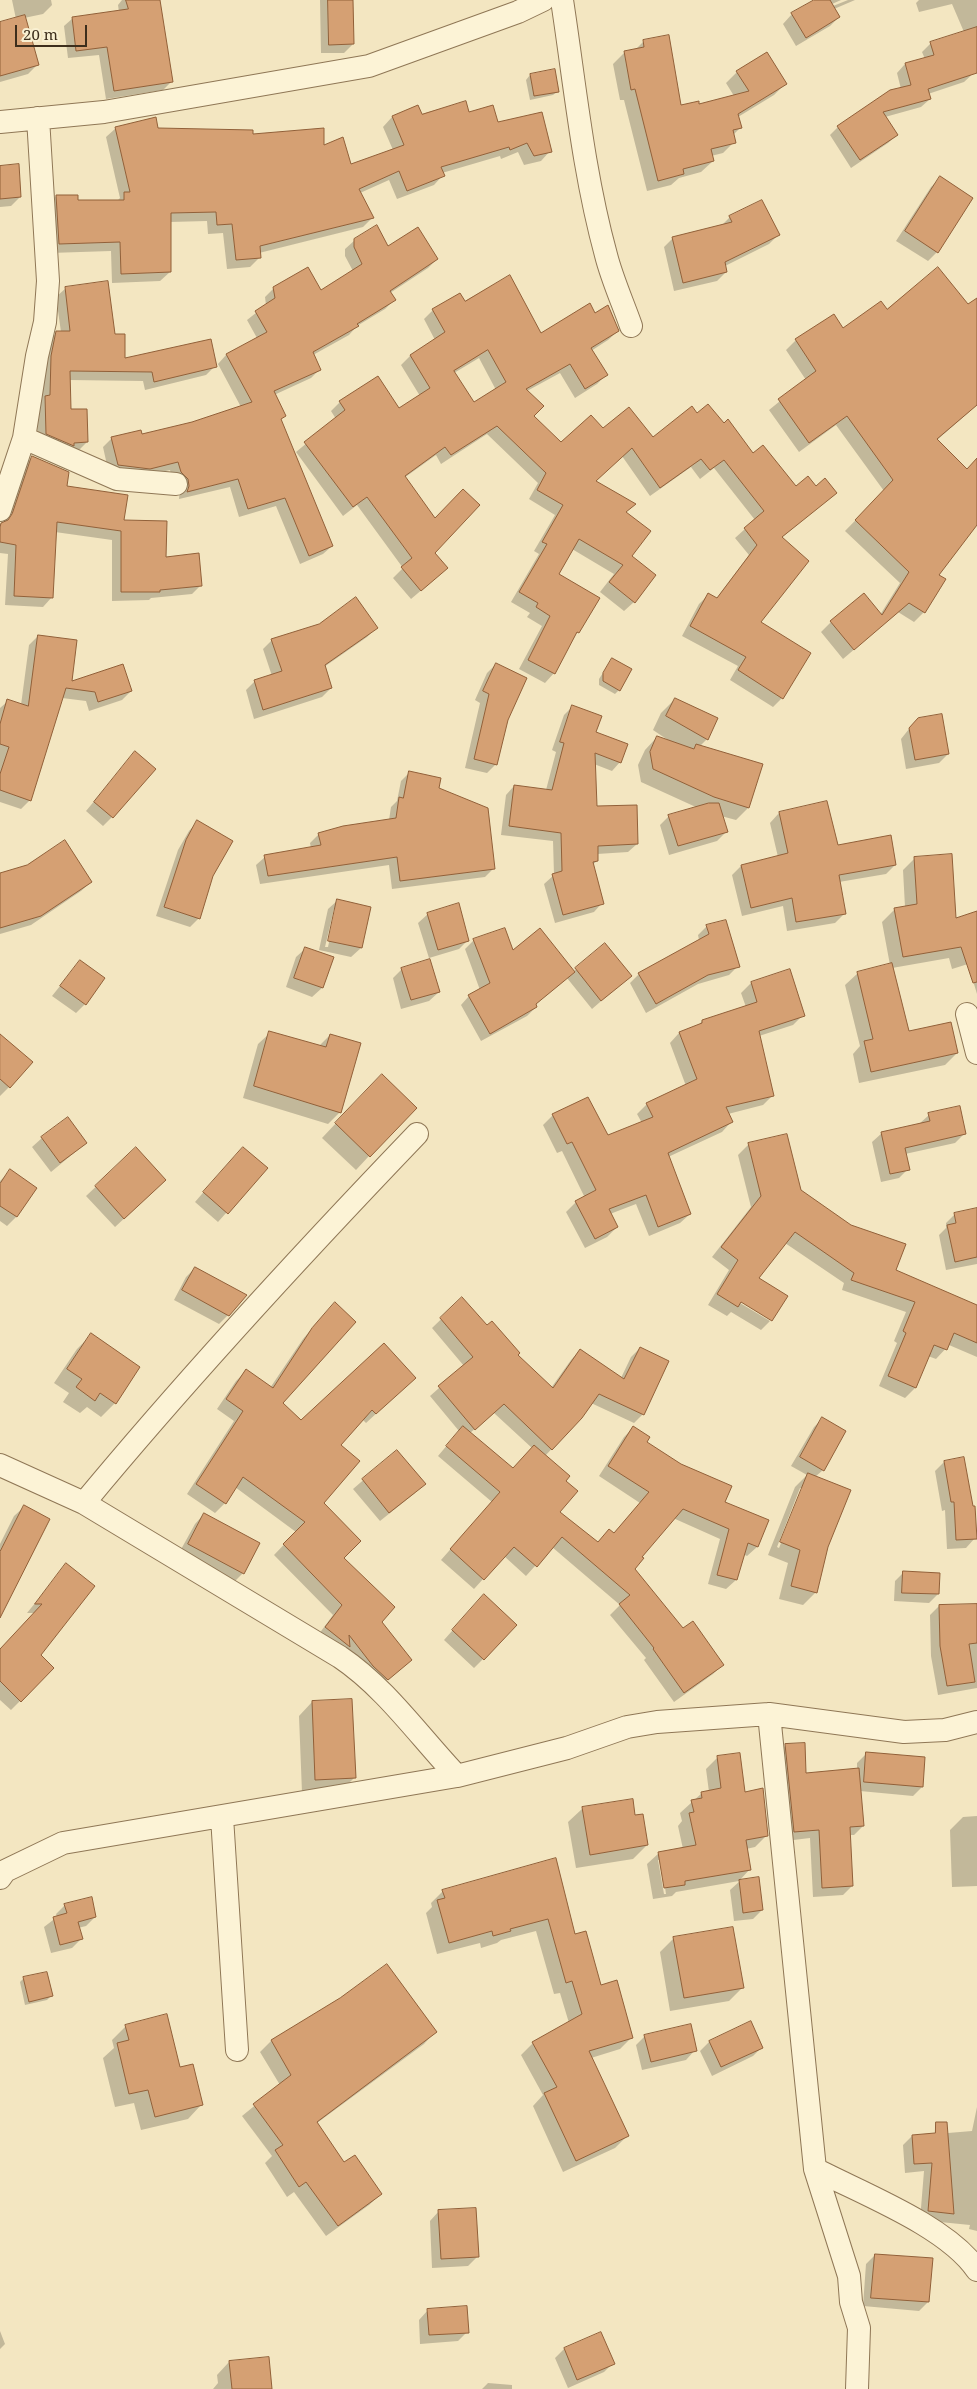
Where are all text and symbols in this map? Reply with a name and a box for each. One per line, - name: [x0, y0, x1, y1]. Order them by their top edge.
- scale bar: [18, 15, 90, 47]
- text: 20 m: [23, 24, 58, 44]

